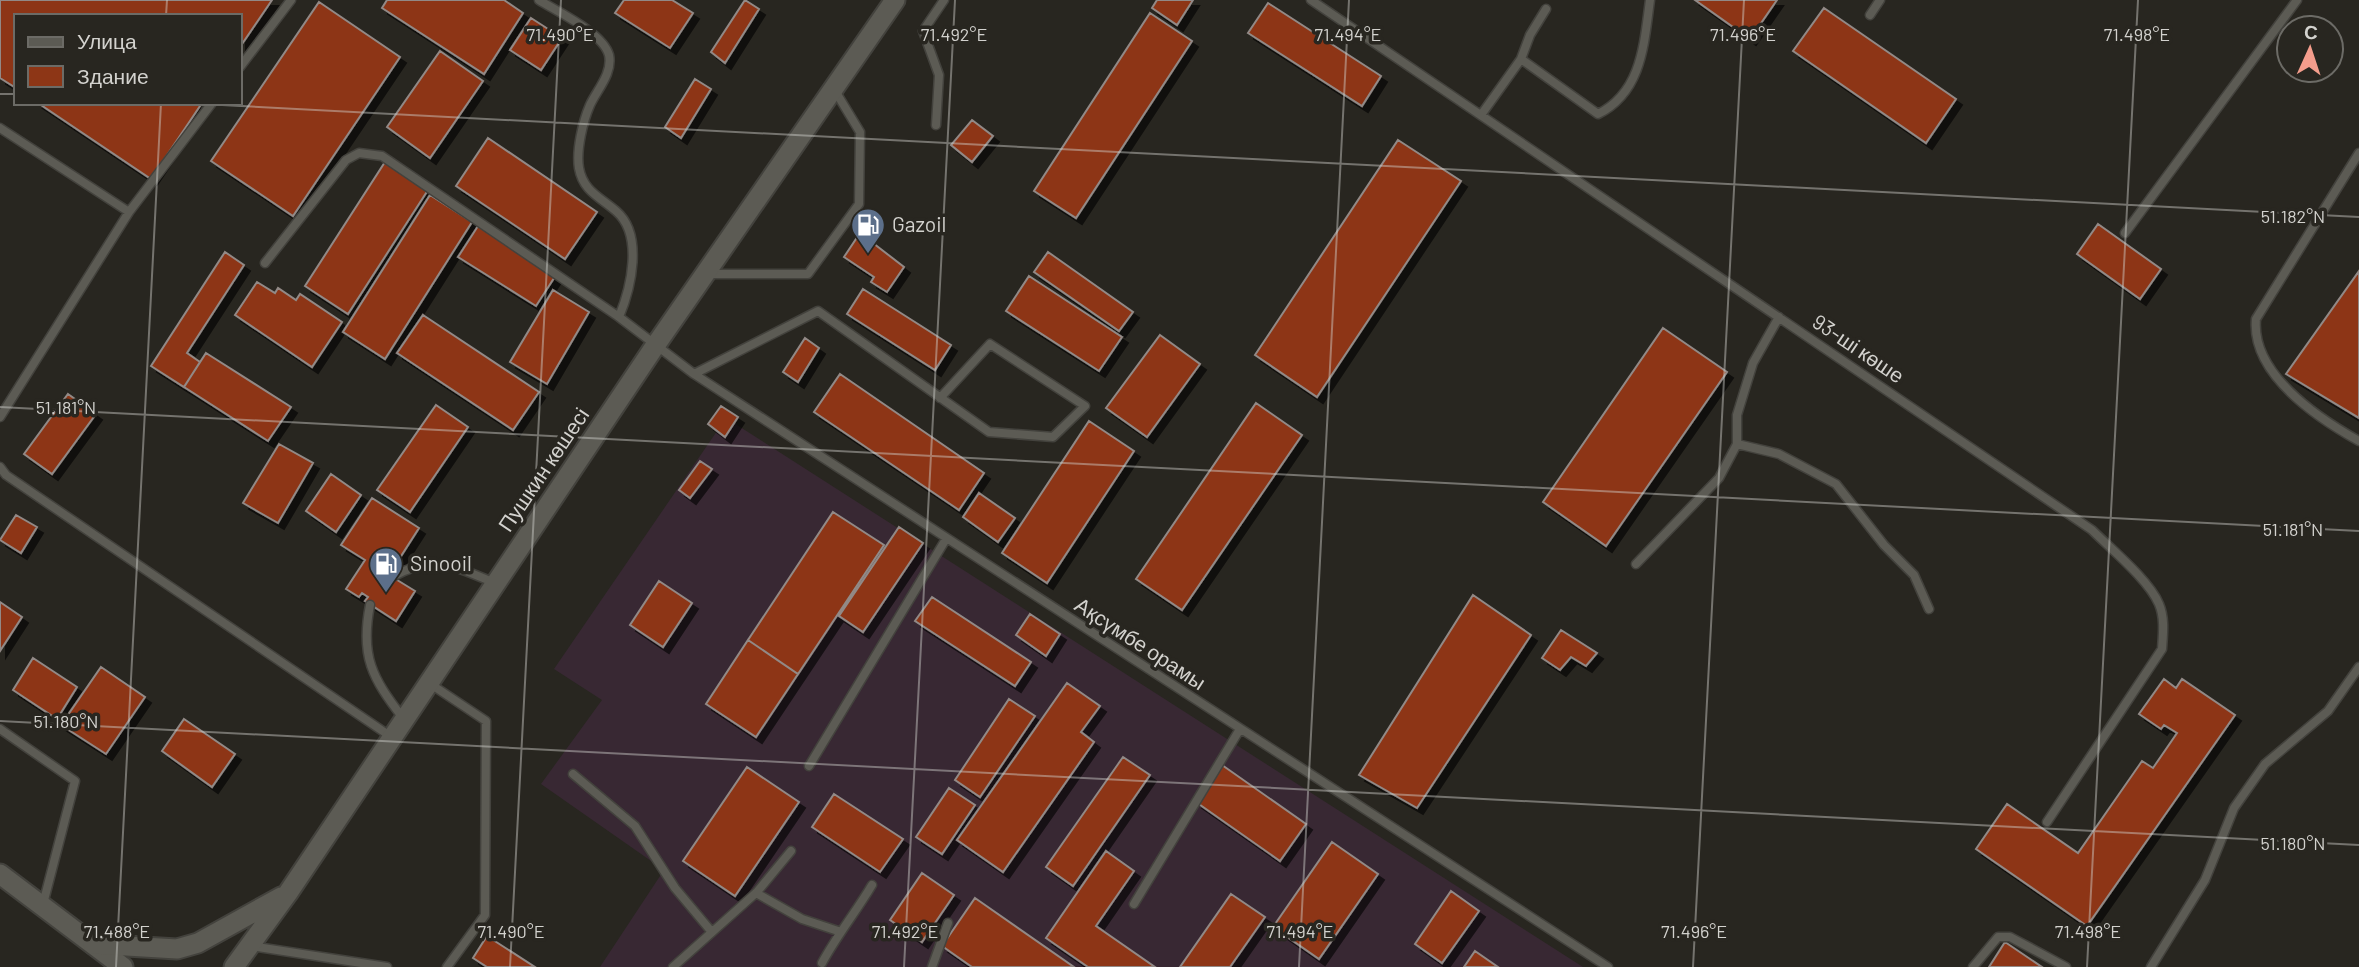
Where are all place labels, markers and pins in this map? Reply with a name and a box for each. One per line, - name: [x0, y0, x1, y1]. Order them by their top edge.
- fuel station icon: Gazoil: [849, 206, 887, 255]
- place label: Gazoil: [892, 211, 946, 236]
- fuel station icon: Sinooil: [367, 545, 405, 594]
- place label: Sinooil: [410, 550, 472, 575]

